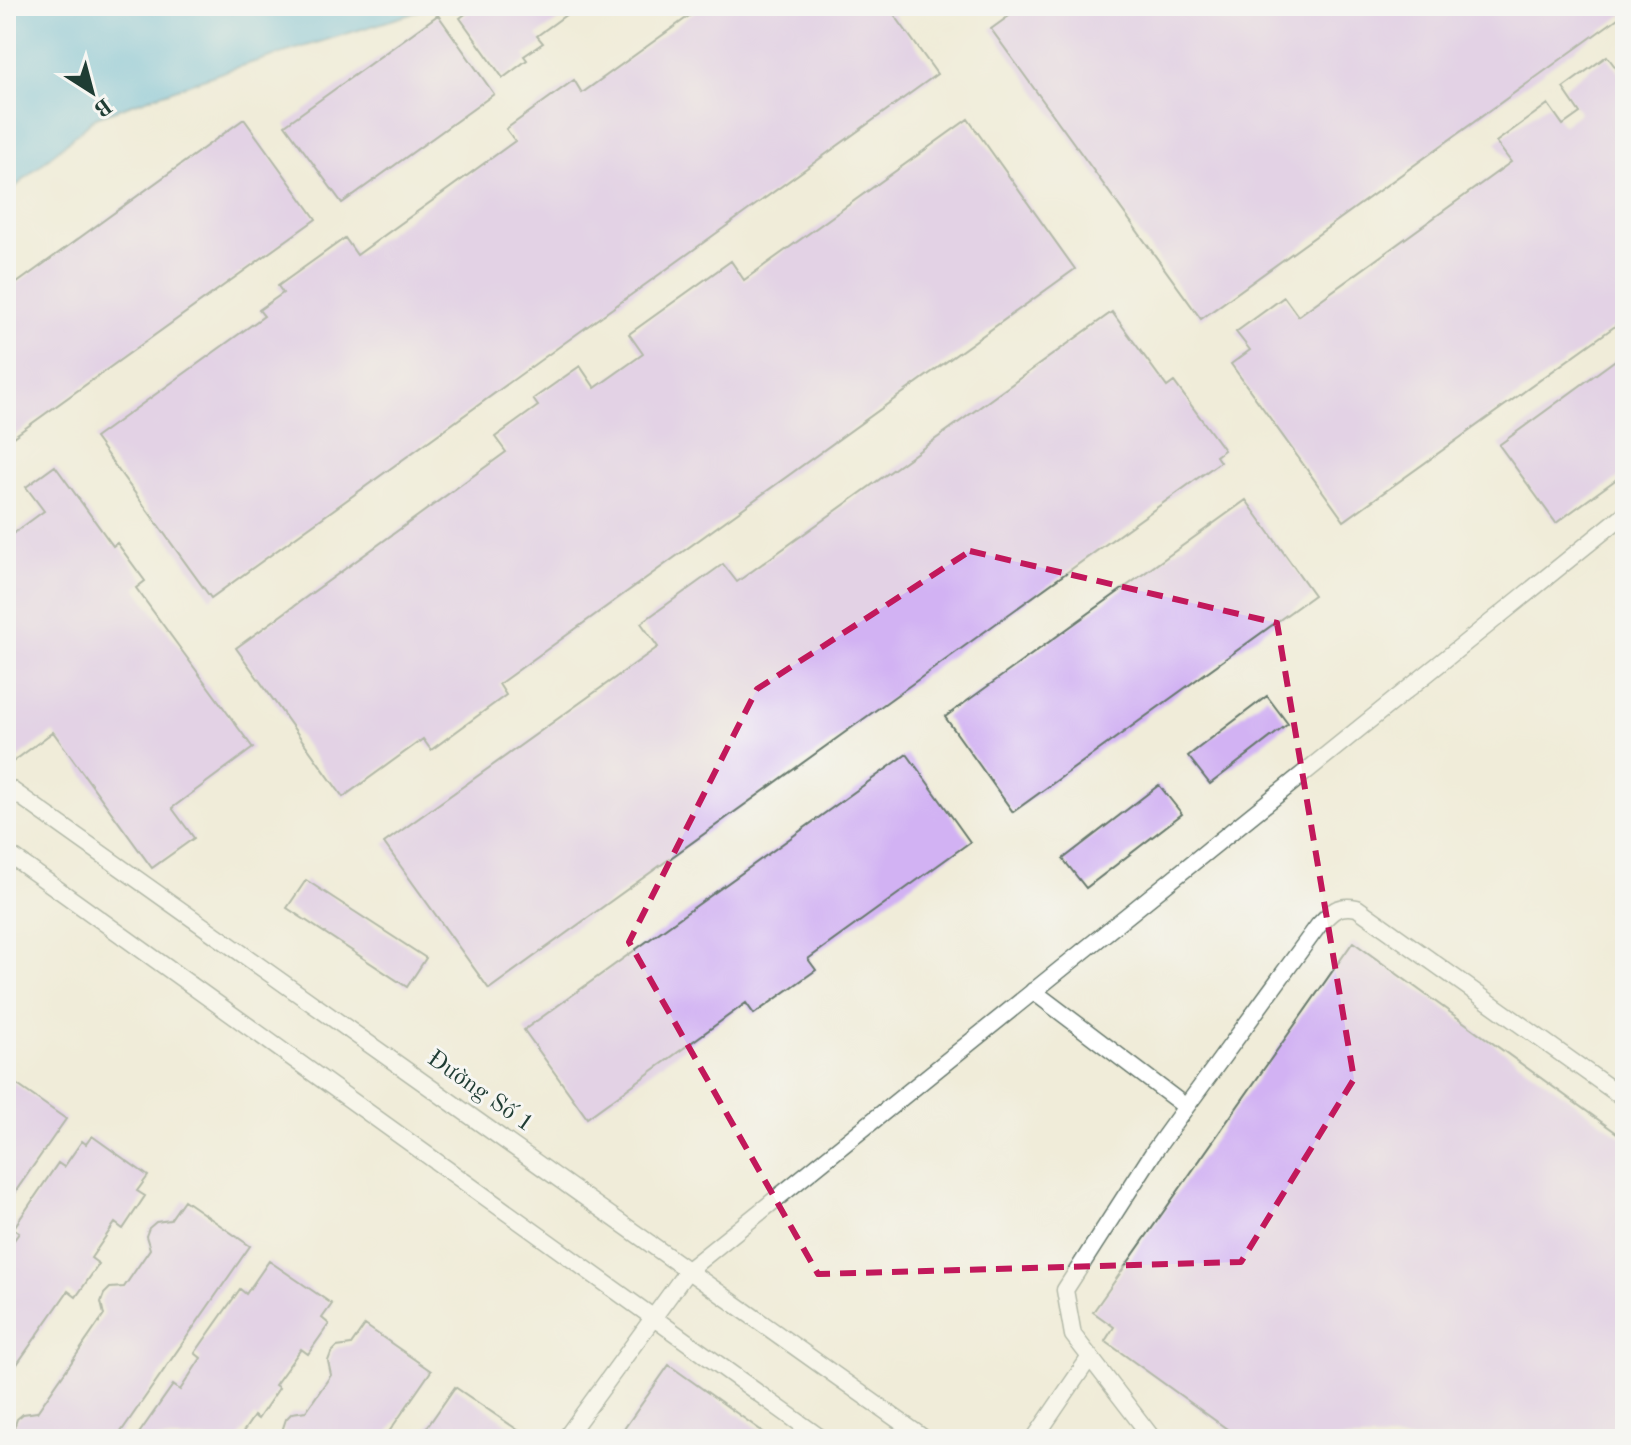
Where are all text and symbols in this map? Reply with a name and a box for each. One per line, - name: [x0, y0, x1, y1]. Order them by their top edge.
- north arrow: [52, 52, 132, 132]
- text: B: [90, 93, 115, 120]
- street label: Đường Số 1: [423, 1046, 538, 1137]

